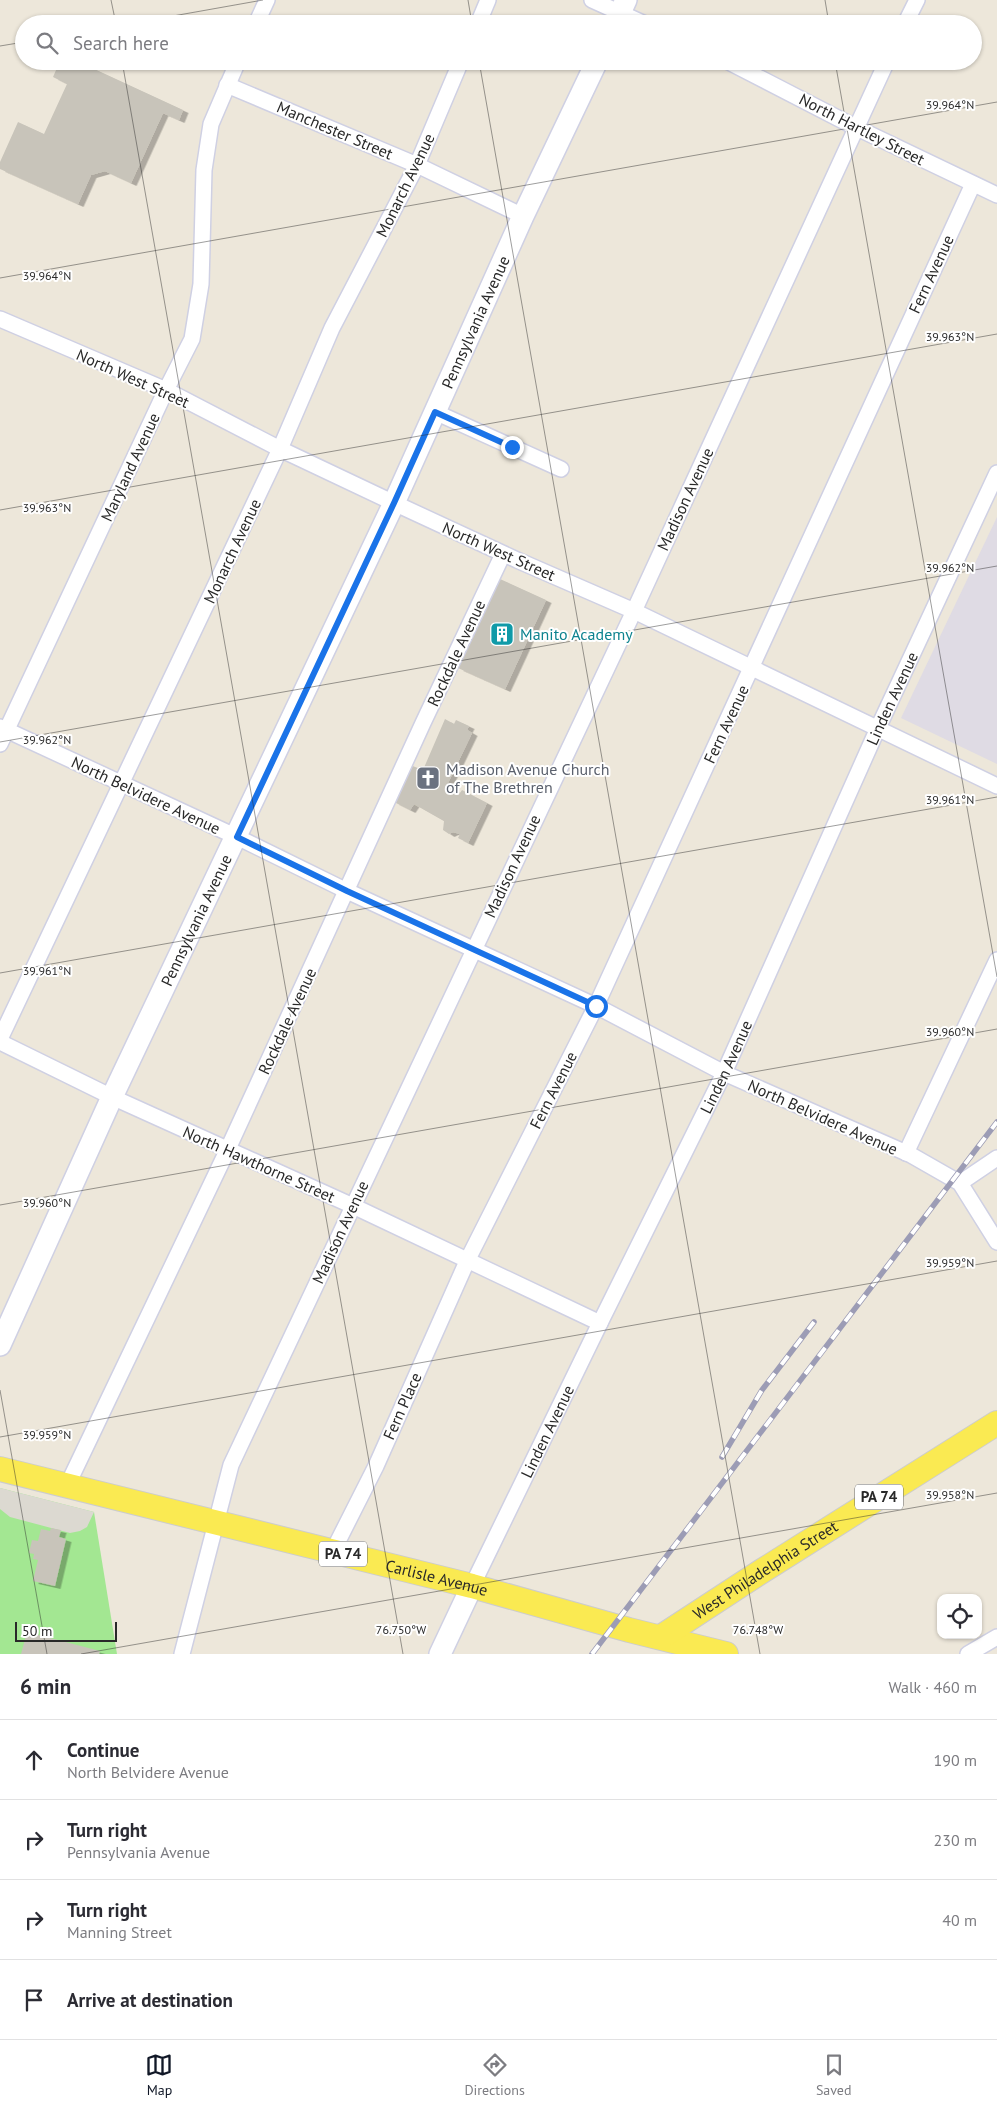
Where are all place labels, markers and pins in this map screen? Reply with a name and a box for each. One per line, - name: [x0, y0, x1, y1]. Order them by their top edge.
- building icon: Manito Academy: [489, 621, 515, 647]
- place label: Manito Academy: [520, 624, 633, 644]
- place label: Madison Avenue Church of The Brethren: [446, 759, 609, 797]
- church icon: Madison Avenue Church of The Brethren: [415, 765, 441, 791]

